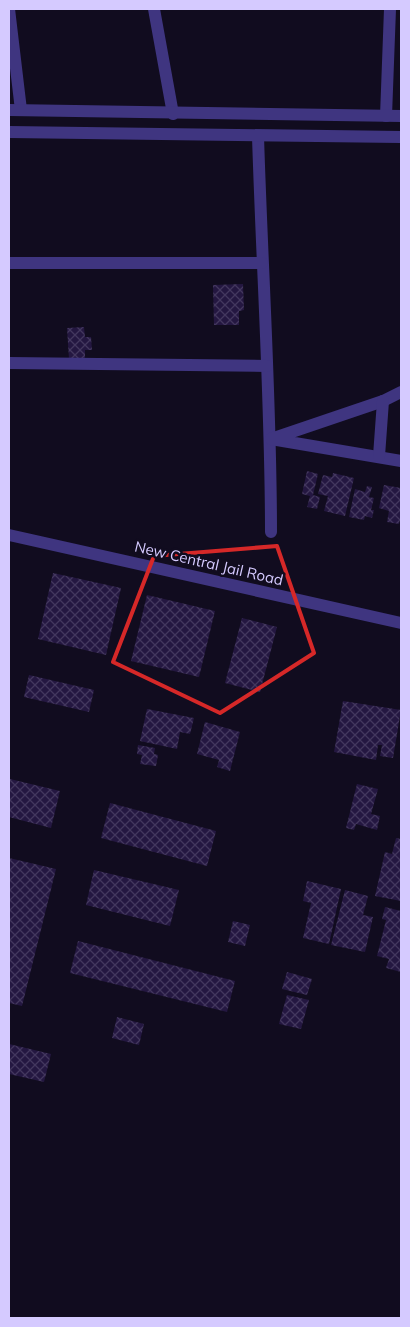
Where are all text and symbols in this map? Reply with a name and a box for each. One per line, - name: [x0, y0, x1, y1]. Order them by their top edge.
- street label: New Central Jail Road: [133, 537, 285, 589]

